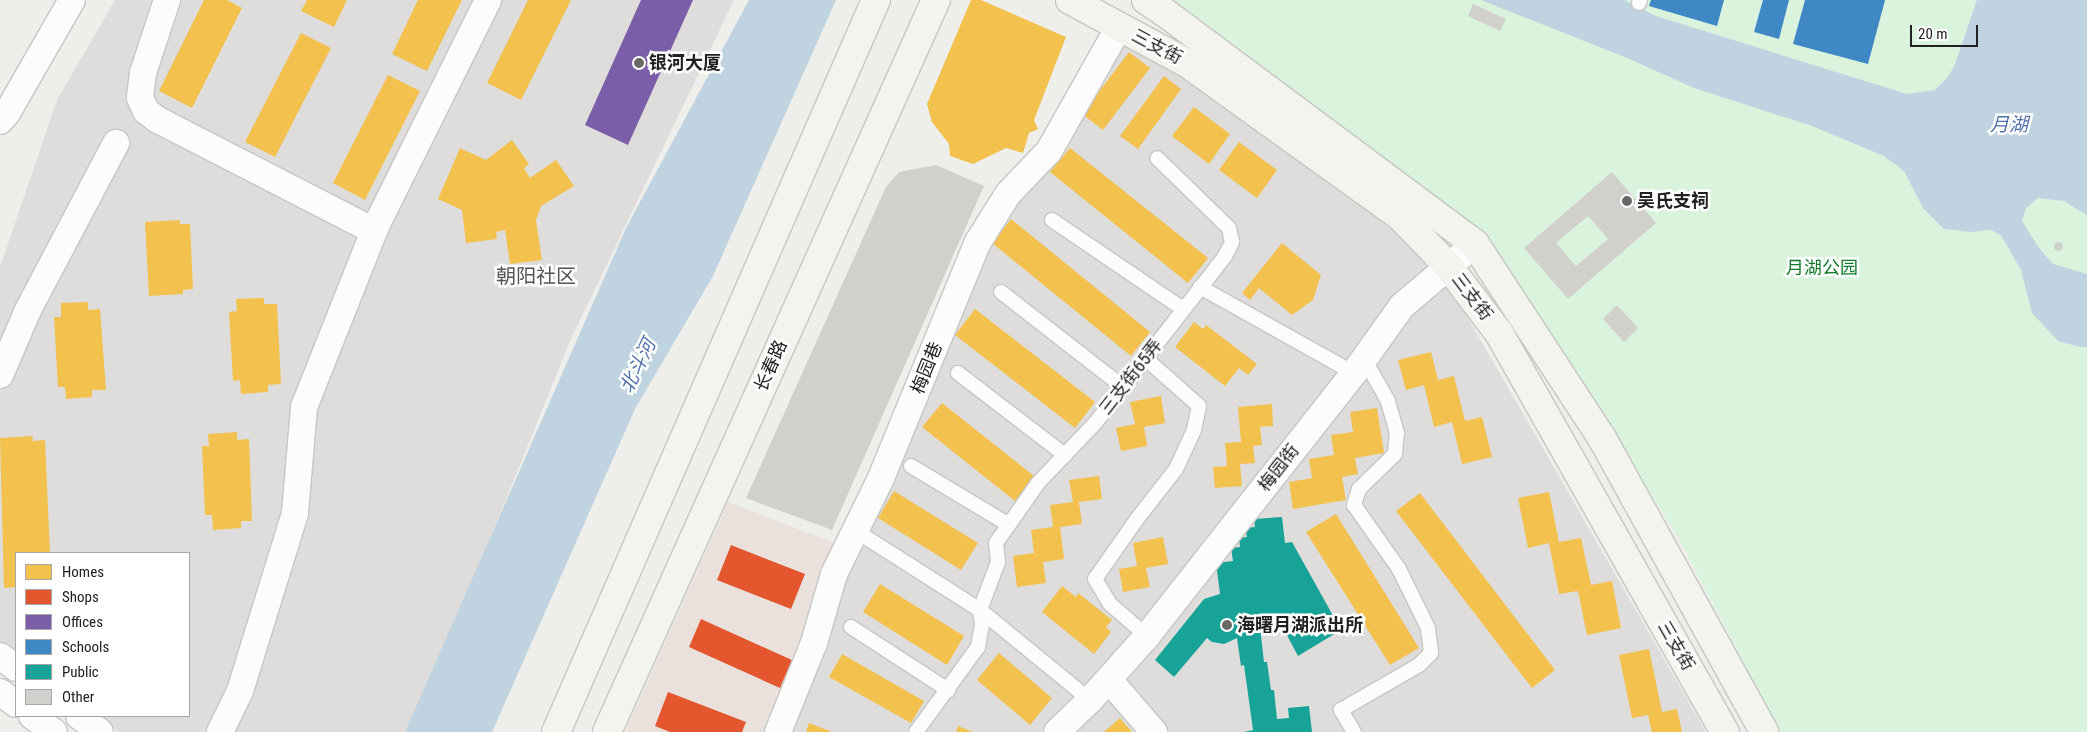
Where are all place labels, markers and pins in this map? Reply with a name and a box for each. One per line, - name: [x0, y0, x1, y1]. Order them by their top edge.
- place label: 银河大厦: [649, 52, 721, 74]
- marker: 银河大厦: [633, 57, 645, 69]
- place label: 吴氏支祠: [1637, 190, 1709, 212]
- marker: 吴氏支祠: [1621, 195, 1633, 207]
- place label: 海曙月湖派出所: [1237, 614, 1363, 636]
- marker: 海曙月湖派出所: [1221, 619, 1233, 631]

